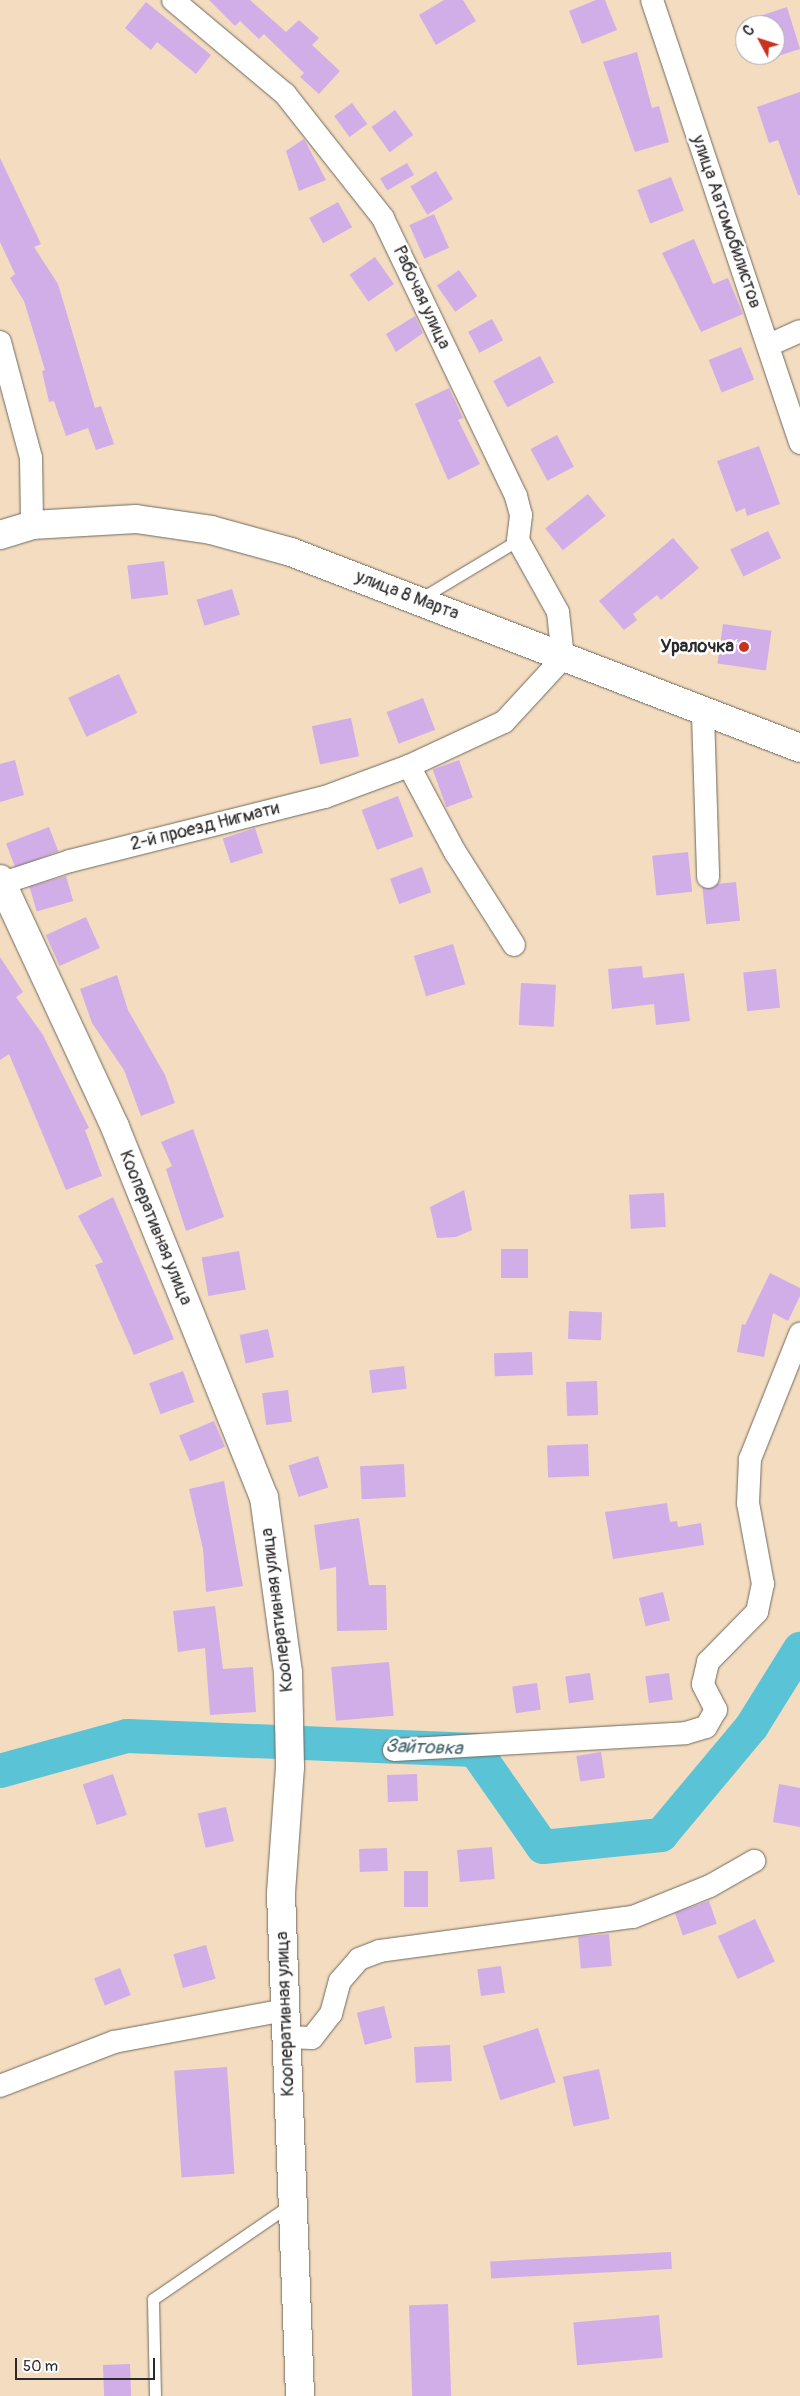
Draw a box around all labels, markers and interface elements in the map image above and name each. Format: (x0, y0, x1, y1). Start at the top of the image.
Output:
north arrow (735, 15, 785, 65)
text: С (740, 22, 758, 39)
street label: улица Автомобилистов (686, 133, 766, 311)
street label: Рабочая улица (388, 243, 454, 353)
street label: улица 8 Марта (352, 566, 462, 626)
place label: Уралочка (660, 636, 734, 658)
marker: Уралочка (738, 641, 750, 653)
street label: 2-й проезд Нигмати (128, 798, 282, 856)
street label: Кооперативная улица (114, 1147, 196, 1309)
street label: Кооперативная улица (257, 1527, 299, 1693)
water label: Зайтовка (385, 1735, 463, 1761)
street label: Кооперативная улица (272, 1931, 300, 2097)
scale bar (18, 2348, 158, 2380)
text: 50 m (23, 2357, 58, 2376)

